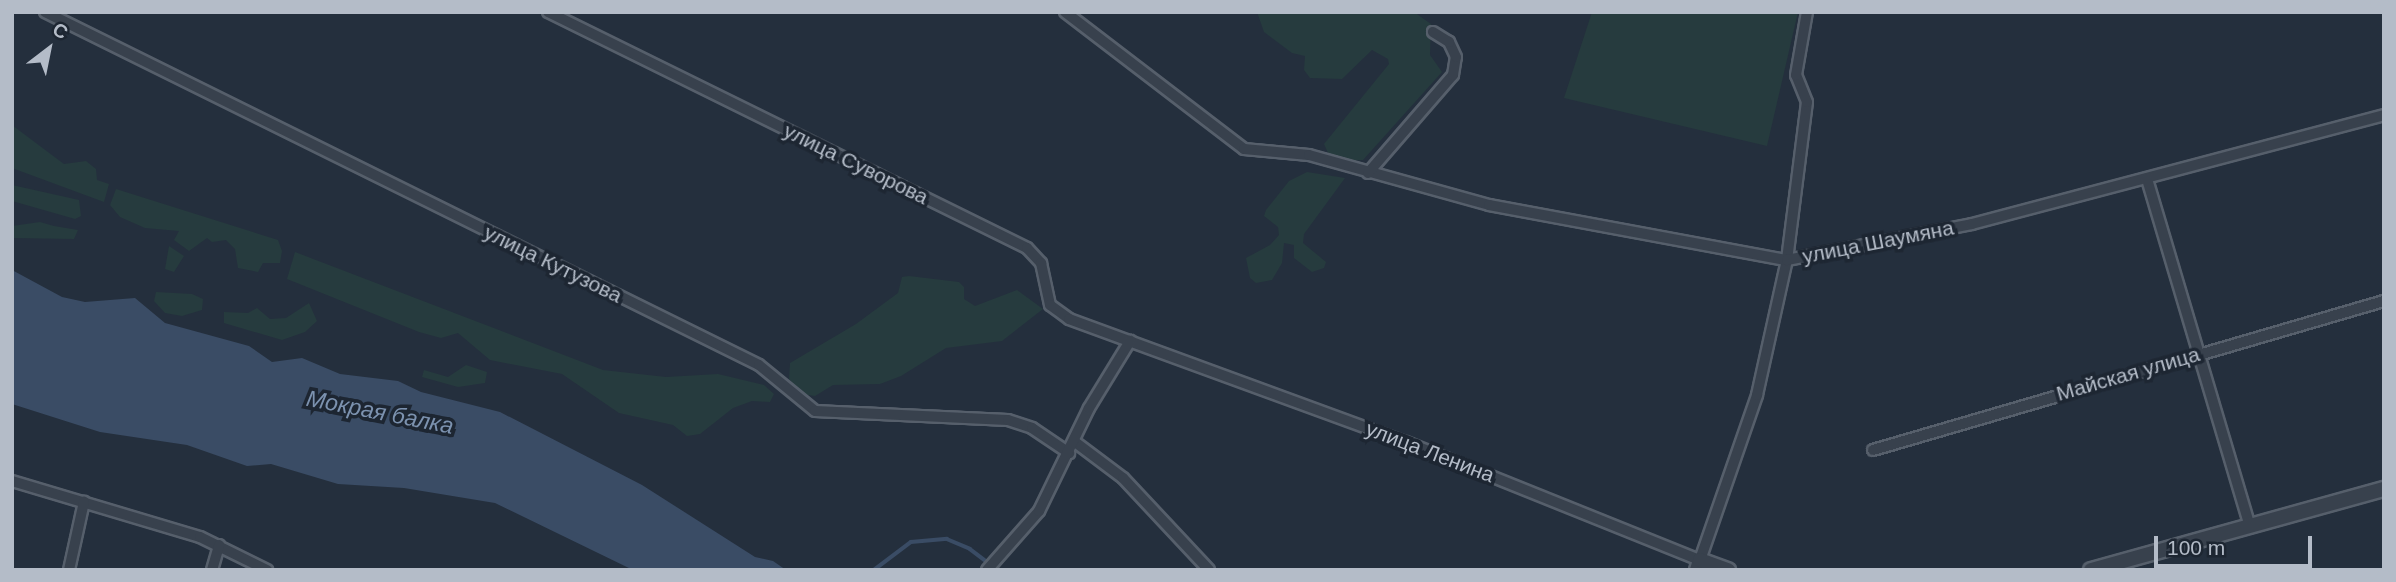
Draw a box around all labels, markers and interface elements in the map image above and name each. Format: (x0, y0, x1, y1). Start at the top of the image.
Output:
north arrow (14, 14, 84, 84)
text: С (49, 18, 72, 43)
street label: улица Суворова (780, 118, 932, 210)
street label: улица Шаумяна (1800, 215, 1956, 269)
street label: улица Кутузова (480, 220, 626, 308)
street label: Майская улица (2053, 342, 2203, 406)
water label: Мокрая балка (304, 384, 456, 440)
street label: улица Ленина (1362, 416, 1498, 488)
scale bar (2158, 522, 2316, 566)
text: 100 m (2167, 536, 2225, 559)

